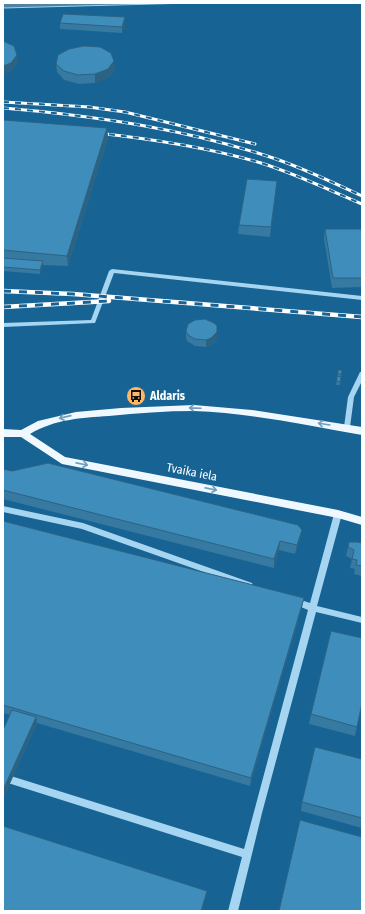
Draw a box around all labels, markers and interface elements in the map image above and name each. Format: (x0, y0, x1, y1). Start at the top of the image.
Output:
bus stop icon: Aldaris (125, 385, 147, 407)
place label: Aldaris (149, 389, 186, 403)
one-way arrow (189, 405, 202, 412)
one-way arrow (59, 414, 72, 422)
one-way arrow (318, 420, 331, 428)
one-way arrow (75, 460, 88, 468)
street label: Tvaika iela (166, 460, 219, 484)
one-way arrow (204, 486, 217, 494)

